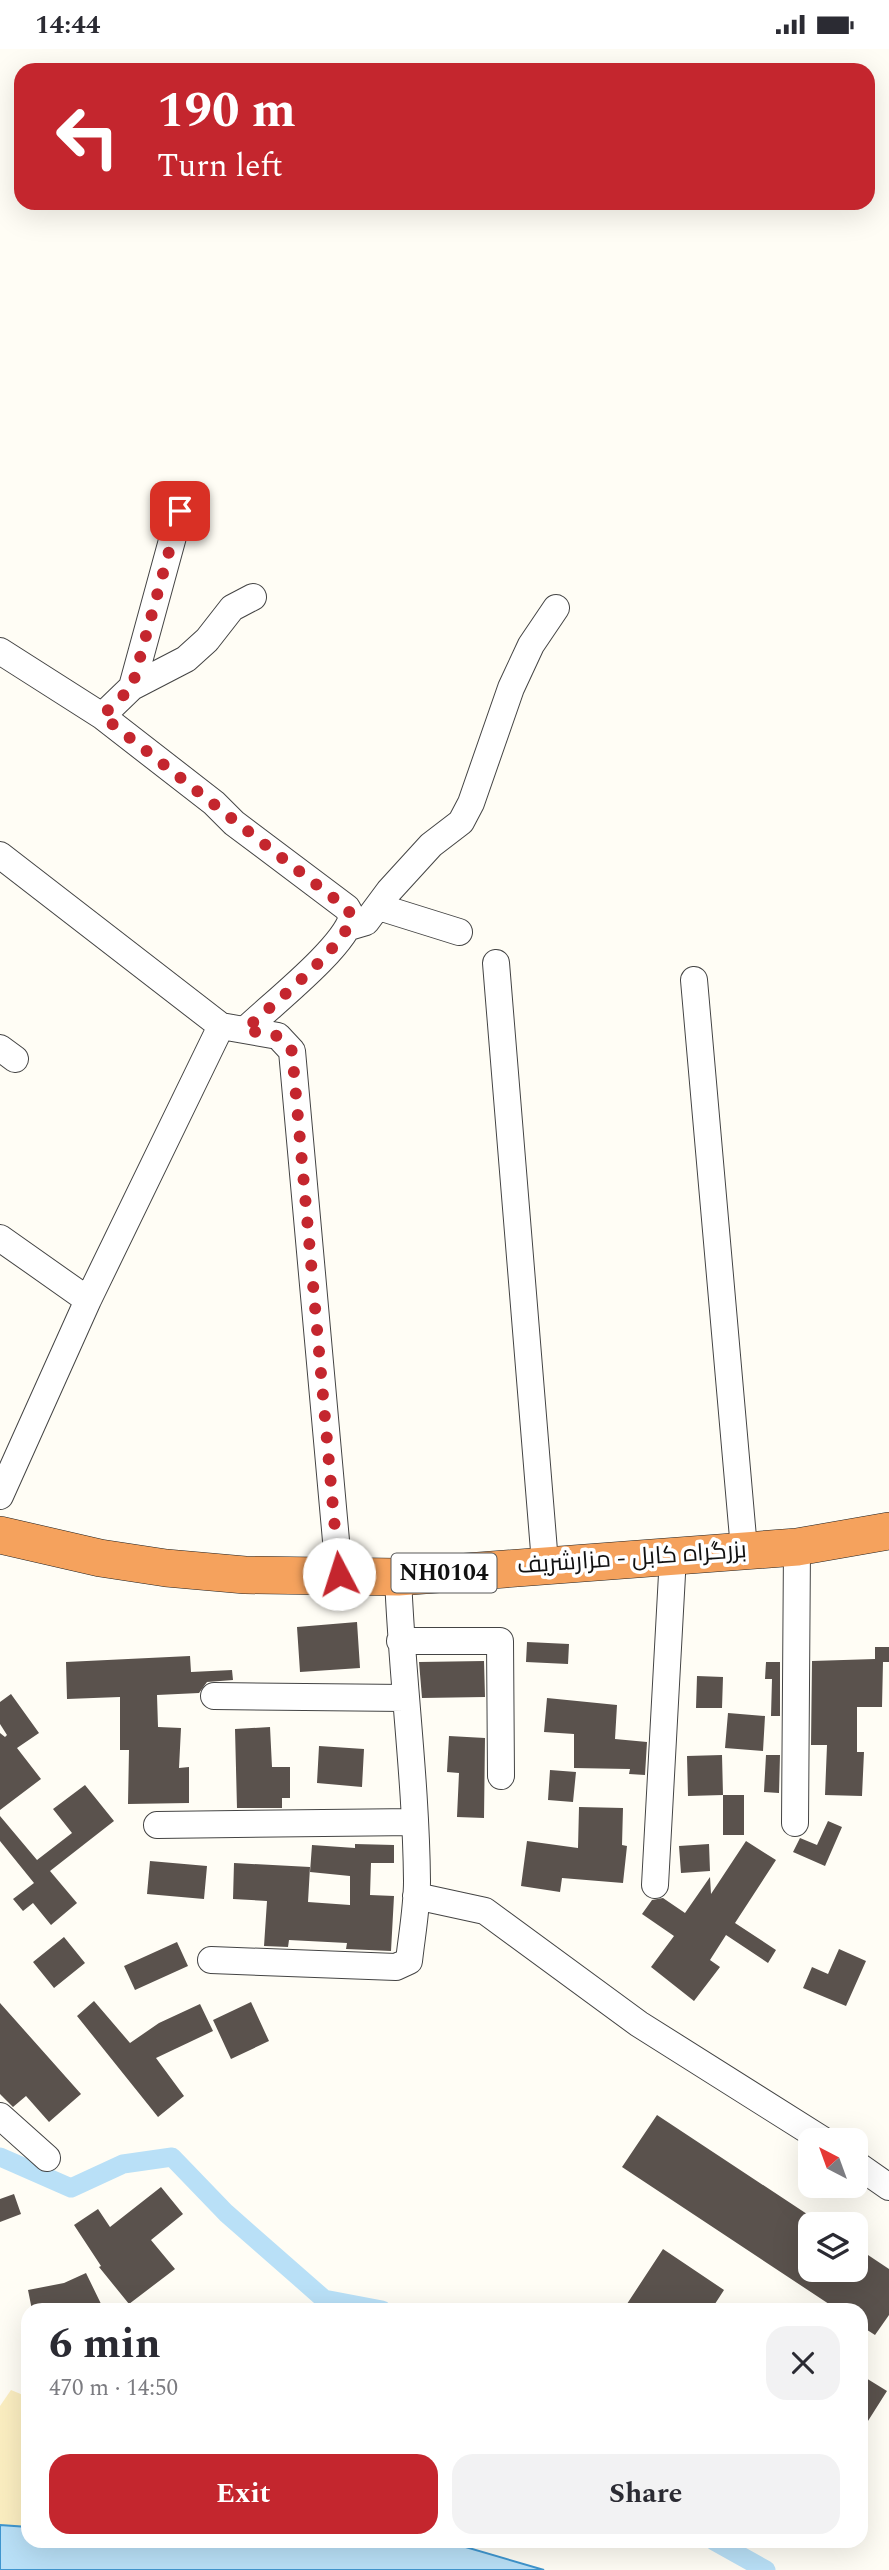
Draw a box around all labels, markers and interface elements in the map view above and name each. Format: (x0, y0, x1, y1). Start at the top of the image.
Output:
text: 14:44 (35, 5, 100, 45)
text: 190 m (157, 74, 296, 149)
icon: left (42, 91, 133, 182)
text: Turn left (157, 142, 283, 191)
pin (150, 481, 210, 541)
icon: arrive (161, 492, 199, 530)
street label: بزرگراه کابل - مزارشریف (516, 1532, 748, 1584)
position arrow (302, 1537, 376, 1611)
road number: NH0104 (392, 1553, 496, 1593)
north arrow (798, 2128, 868, 2198)
map controls (798, 2128, 868, 2282)
button: layers (798, 2212, 868, 2282)
text: 6 min (49, 2313, 161, 2376)
button: close (766, 2326, 840, 2400)
text: 470 m · 14:50 (49, 2371, 178, 2406)
button: Exit (49, 2454, 438, 2534)
button: Share (452, 2454, 840, 2534)

